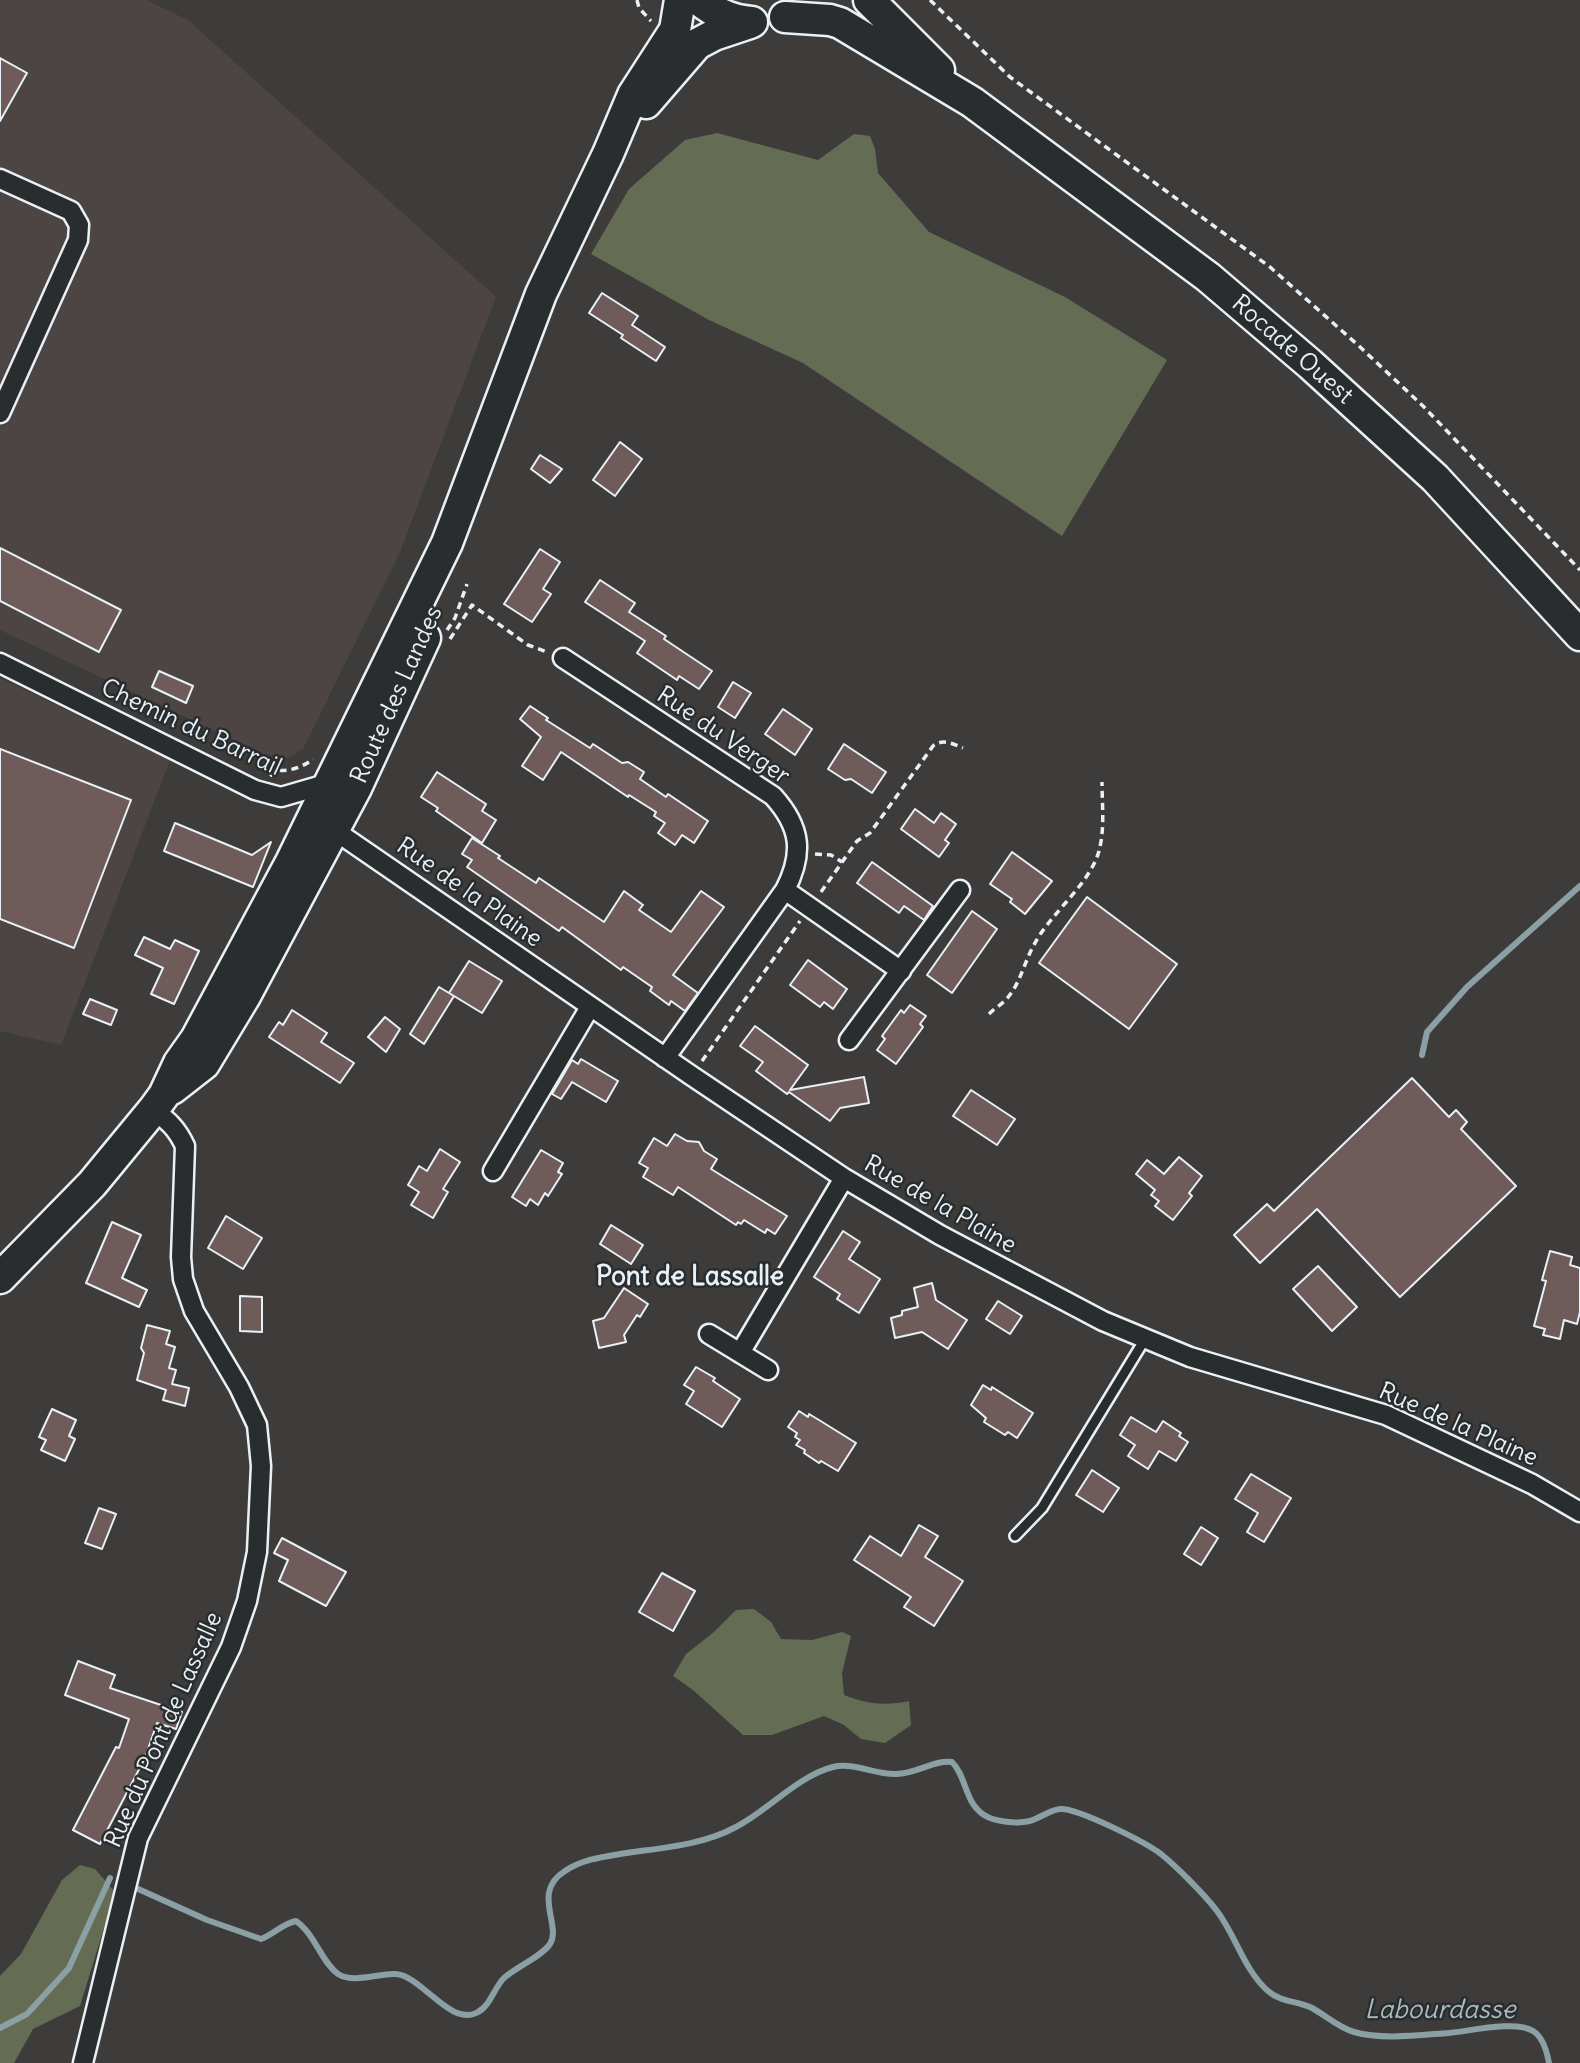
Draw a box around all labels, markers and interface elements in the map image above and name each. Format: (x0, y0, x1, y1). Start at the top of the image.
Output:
street label: Rocade Ouest (1225, 290, 1359, 410)
street label: Route des Landes (345, 602, 449, 788)
street label: Chemin du Barrail (96, 674, 286, 782)
street label: Rue du Verger (651, 681, 795, 791)
street label: Rue de la Plaine (391, 832, 547, 954)
street label: Rue de la Plaine (859, 1150, 1021, 1260)
district label: Pont de Lassalle (596, 1262, 784, 1294)
street label: Rue de la Plaine (1374, 1377, 1542, 1473)
street label: Rue du Pont de Lassalle (99, 1608, 229, 1852)
water label: Labourdasse (1364, 1995, 1516, 2027)

